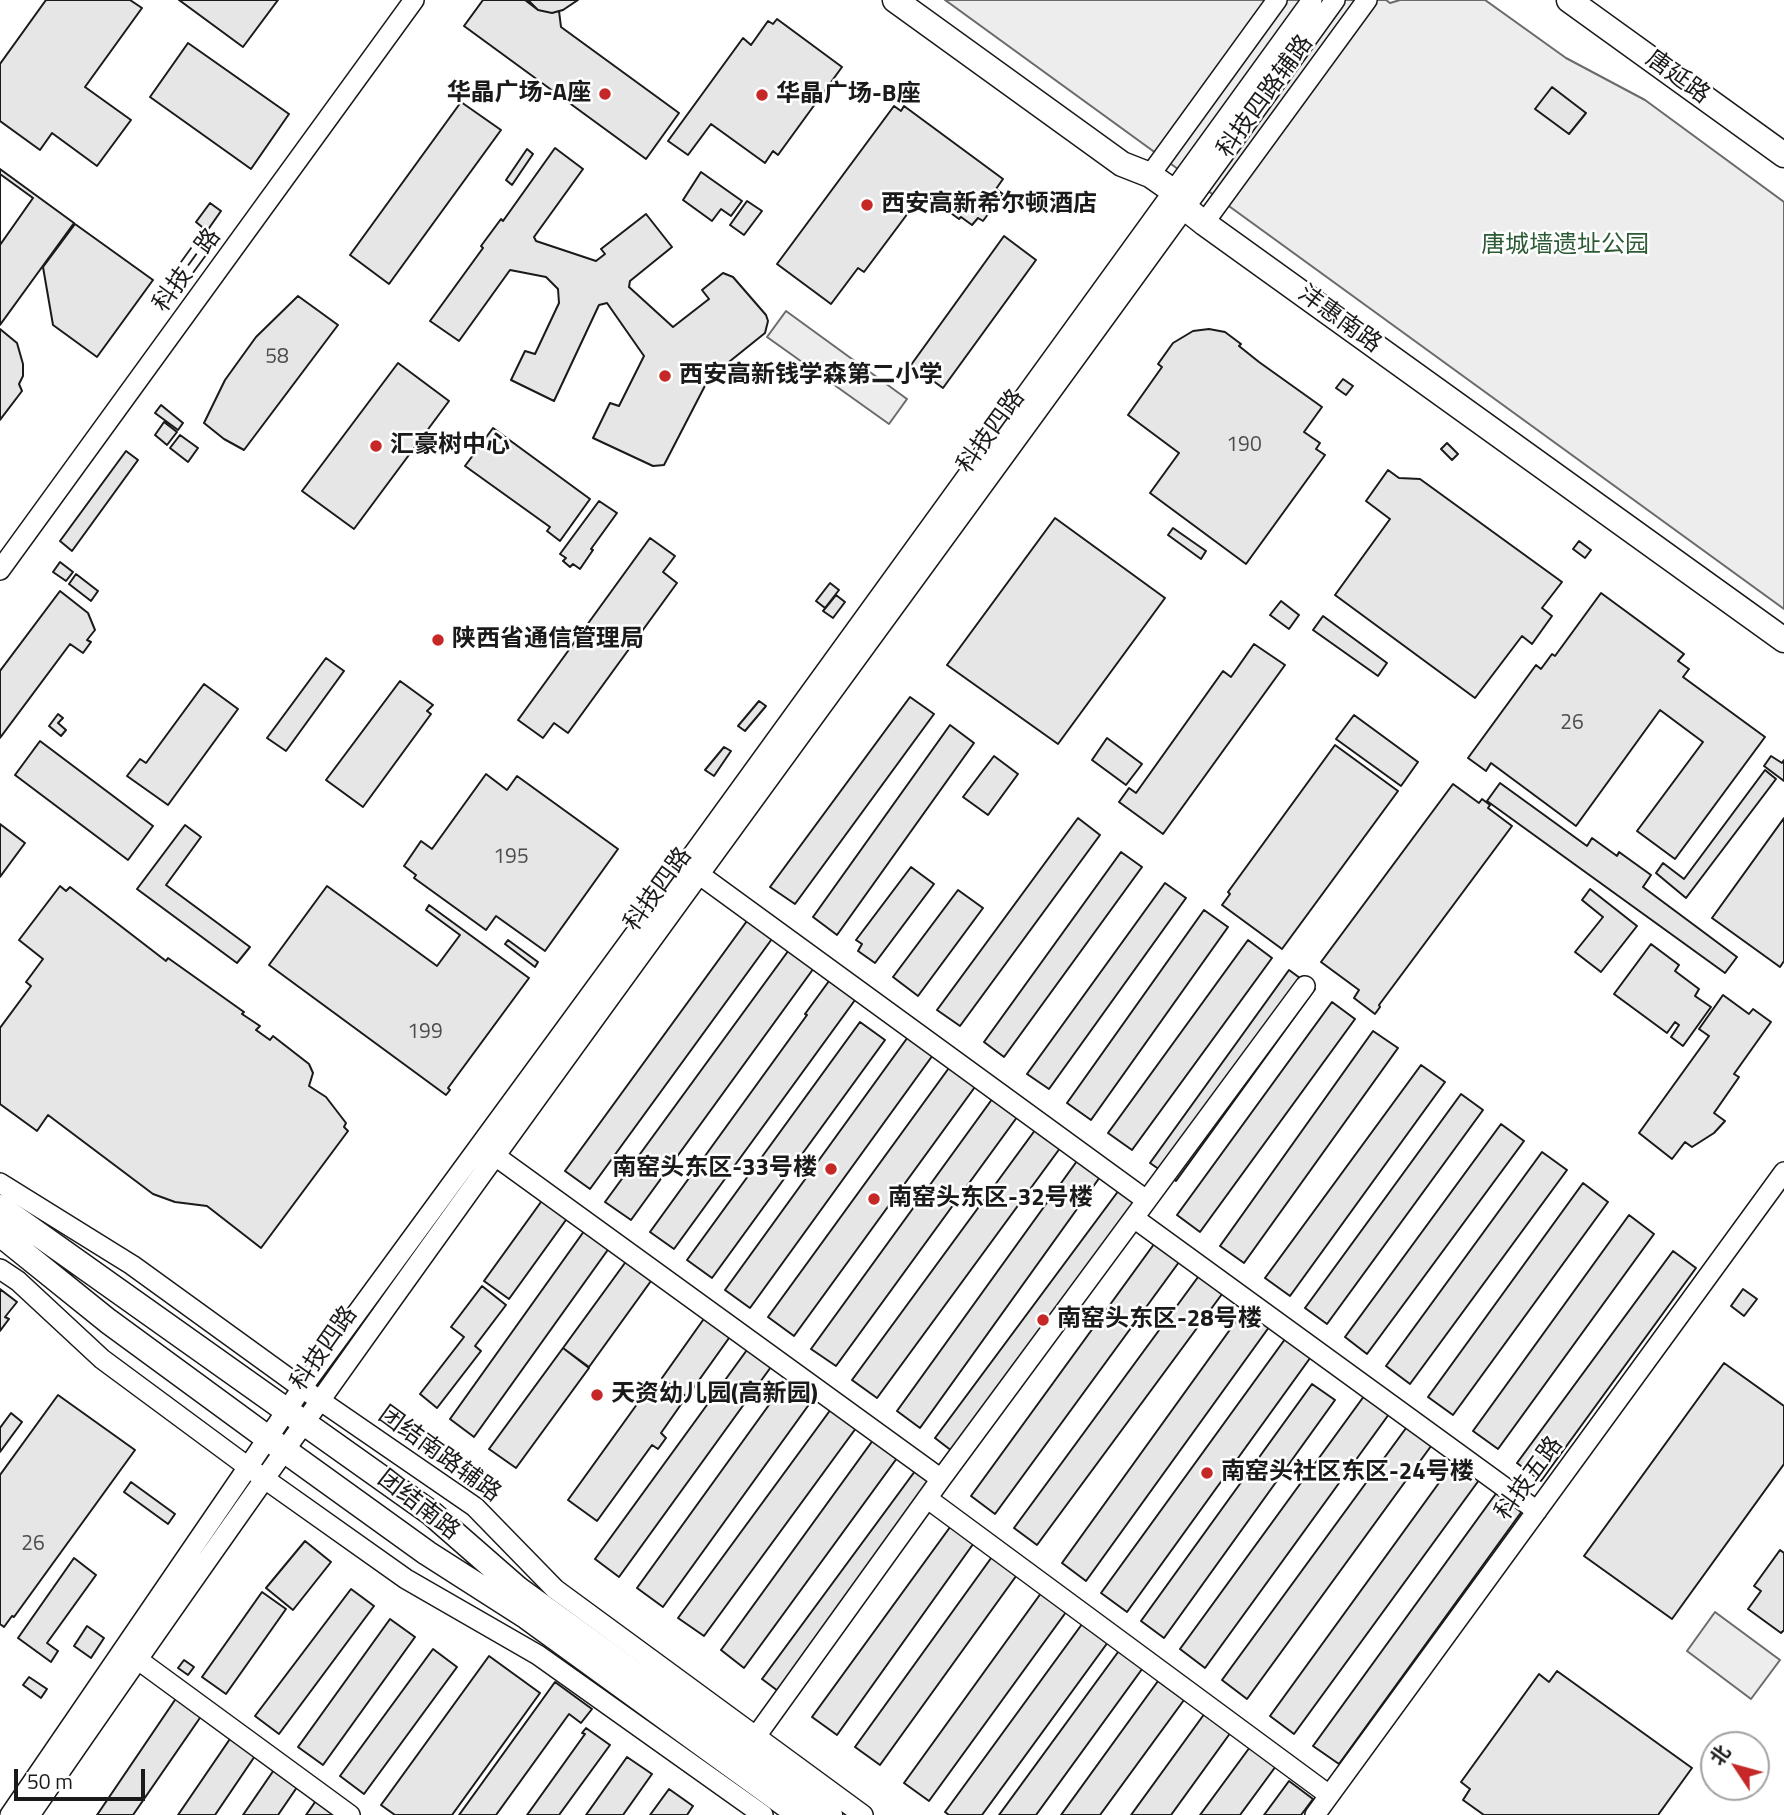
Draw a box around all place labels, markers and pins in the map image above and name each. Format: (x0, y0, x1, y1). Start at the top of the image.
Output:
place label: 华晶广场-A座 (447, 80, 591, 108)
place label: 华晶广场-B座 (776, 81, 920, 109)
marker: 华晶广场-A座 (597, 86, 613, 102)
marker: 华晶广场-B座 (754, 87, 770, 103)
place label: 西安高新希尔顿酒店 (881, 191, 1097, 219)
marker: 西安高新希尔顿酒店 (859, 197, 875, 213)
place label: 西安高新钱学森第二小学 (679, 362, 943, 390)
marker: 西安高新钱学森第二小学 (657, 368, 673, 384)
place label: 汇豪树中心 (390, 432, 510, 460)
marker: 汇豪树中心 (368, 438, 384, 454)
place label: 陕西省通信管理局 (452, 626, 644, 654)
marker: 陕西省通信管理局 (430, 632, 446, 648)
place label: 南窑头东区-33号楼 (612, 1155, 817, 1183)
marker: 南窑头东区-33号楼 (823, 1161, 839, 1177)
place label: 南窑头东区-32号楼 (888, 1185, 1093, 1213)
marker: 南窑头东区-32号楼 (866, 1191, 882, 1207)
place label: 南窑头东区-28号楼 (1057, 1306, 1262, 1334)
marker: 南窑头东区-28号楼 (1035, 1312, 1051, 1328)
place label: 天资幼儿园(高新园) (611, 1381, 818, 1409)
marker: 天资幼儿园(高新园) (589, 1387, 605, 1403)
place label: 南窑头社区东区-24号楼 (1221, 1459, 1474, 1487)
marker: 南窑头社区东区-24号楼 (1199, 1465, 1215, 1481)

